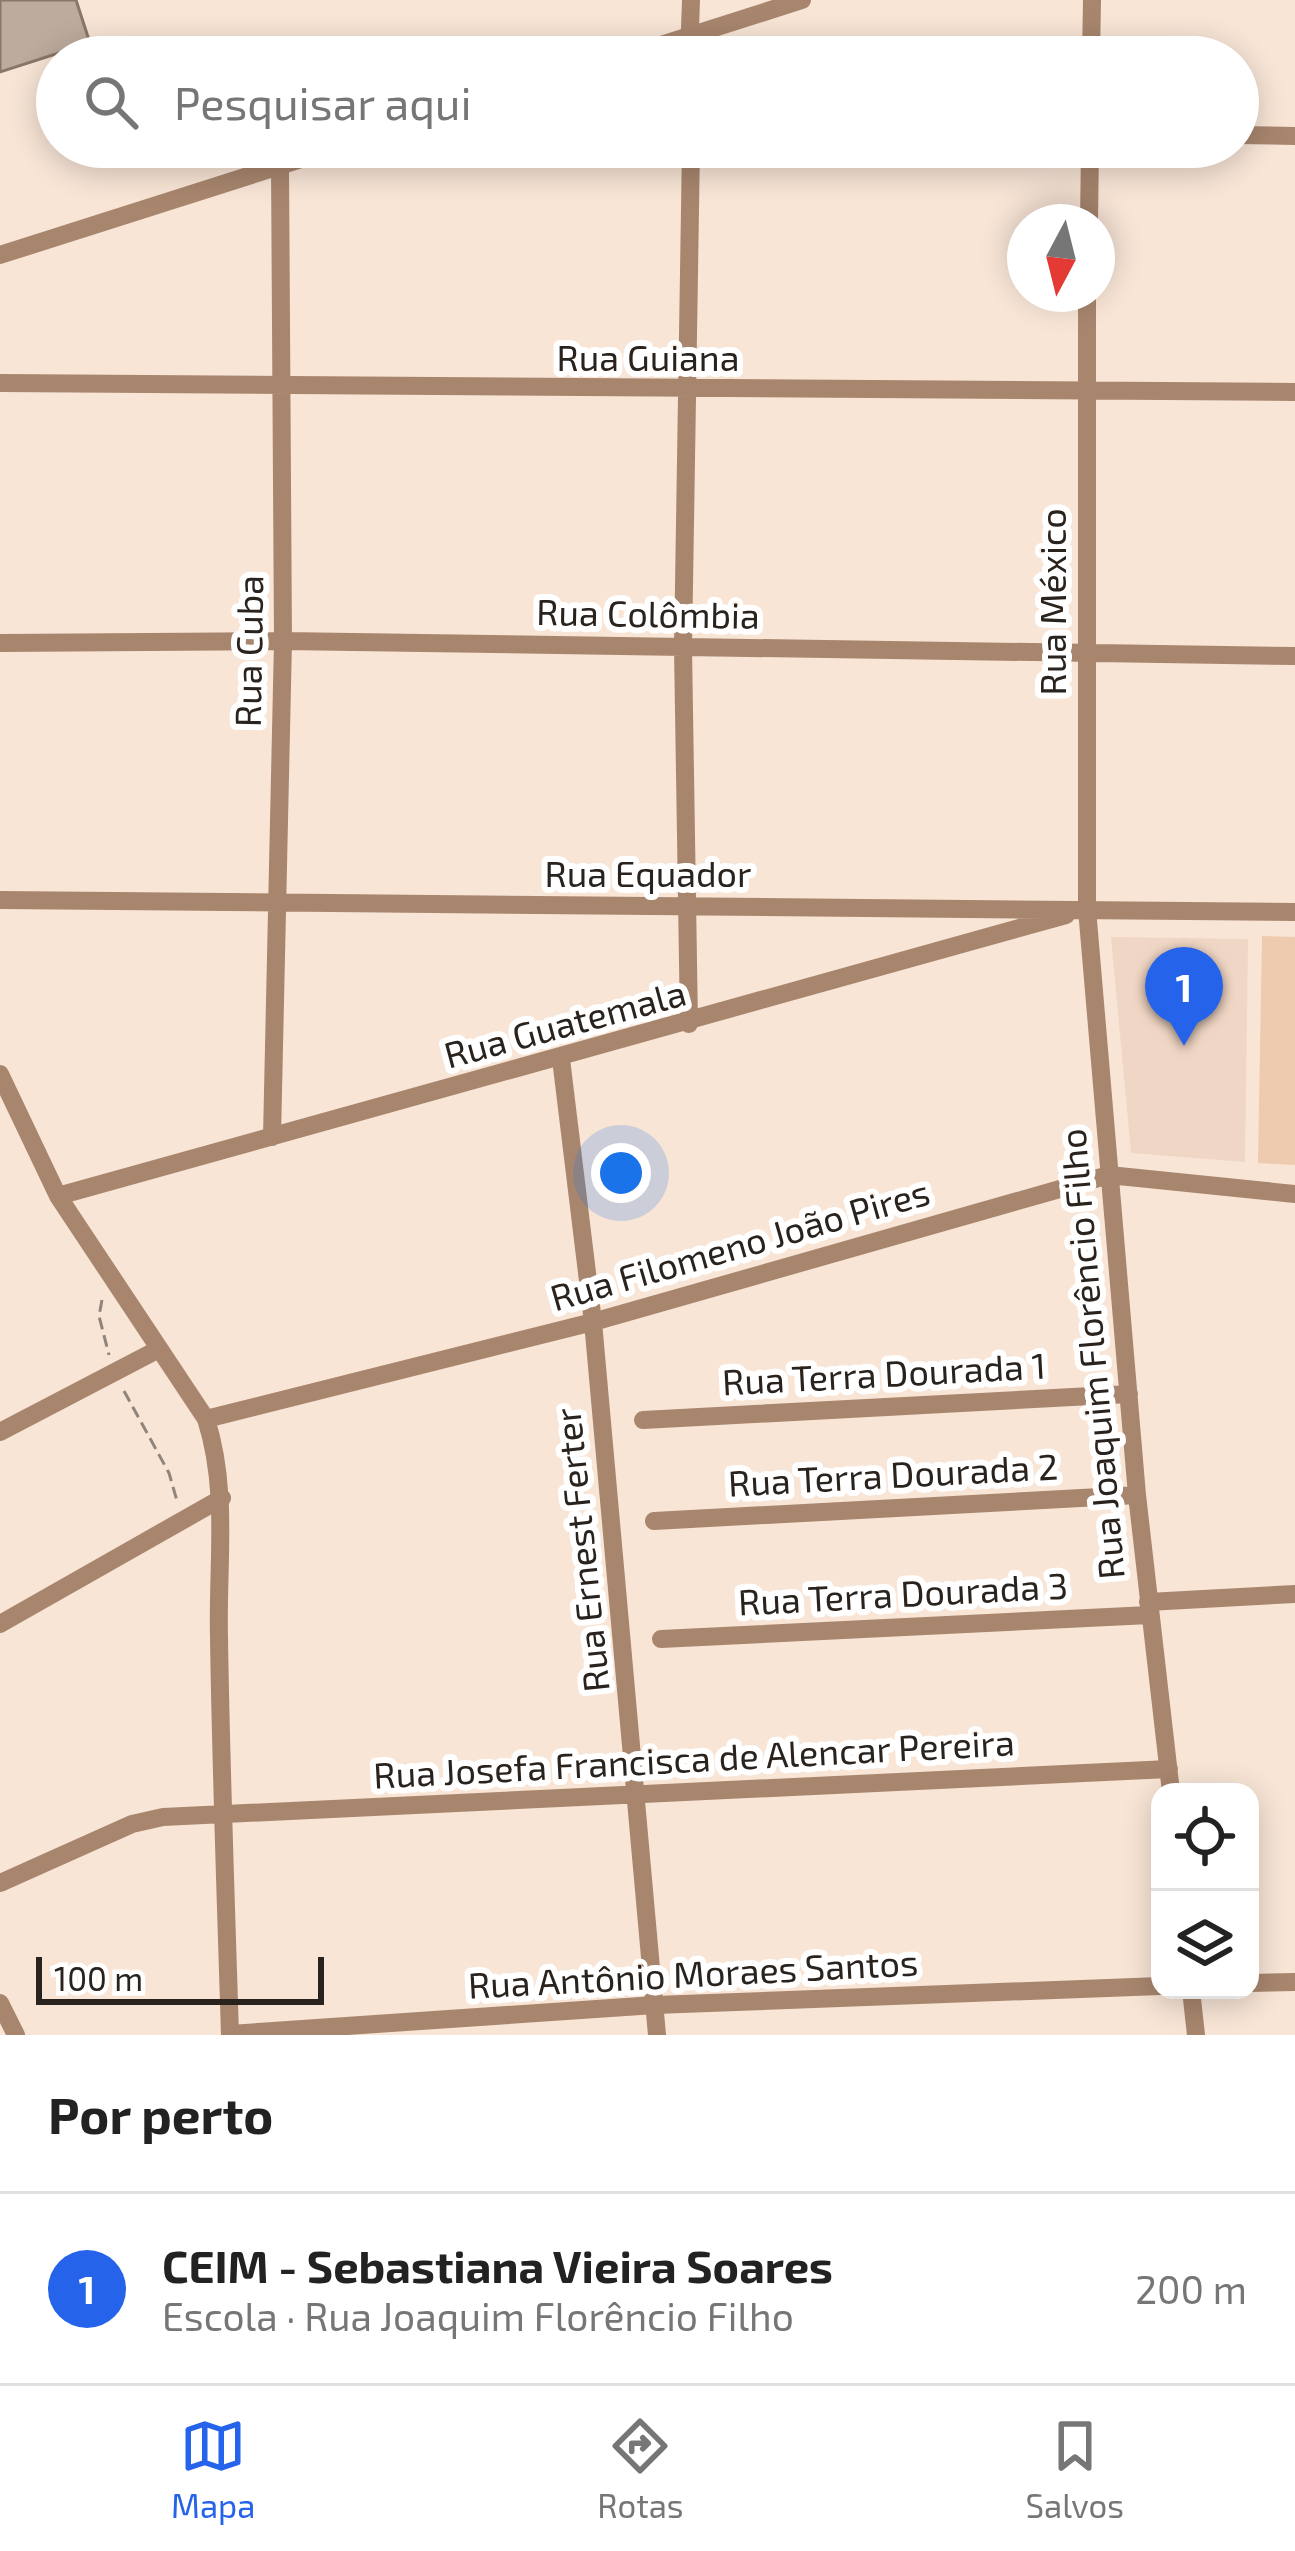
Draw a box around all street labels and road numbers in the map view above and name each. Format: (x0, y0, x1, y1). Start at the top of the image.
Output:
street label: Rua Guiana (556, 335, 740, 378)
street label: Rua México (1030, 508, 1073, 696)
street label: Rua Cuba (225, 575, 270, 727)
street label: Rua Colômbia (536, 589, 760, 636)
street label: Rua Equador (544, 851, 752, 894)
street label: Rua Guatemala (439, 970, 690, 1075)
street label: Rua Joaquim Florêncio Filho (1049, 1127, 1132, 1581)
street label: Rua Filomeno João Pires (545, 1169, 934, 1318)
street label: Rua Terra Dourada 1 (721, 1343, 1047, 1402)
street label: Rua Ernest Ferter (544, 1406, 617, 1694)
street label: Rua Terra Dourada 2 (727, 1443, 1059, 1504)
street label: Rua Terra Dourada 3 (737, 1562, 1069, 1623)
street label: Rua Josefa Francisca de Alencar Pereira (372, 1719, 1016, 1796)
street label: Rua Antônio Moraes Santos (467, 1939, 919, 2006)

